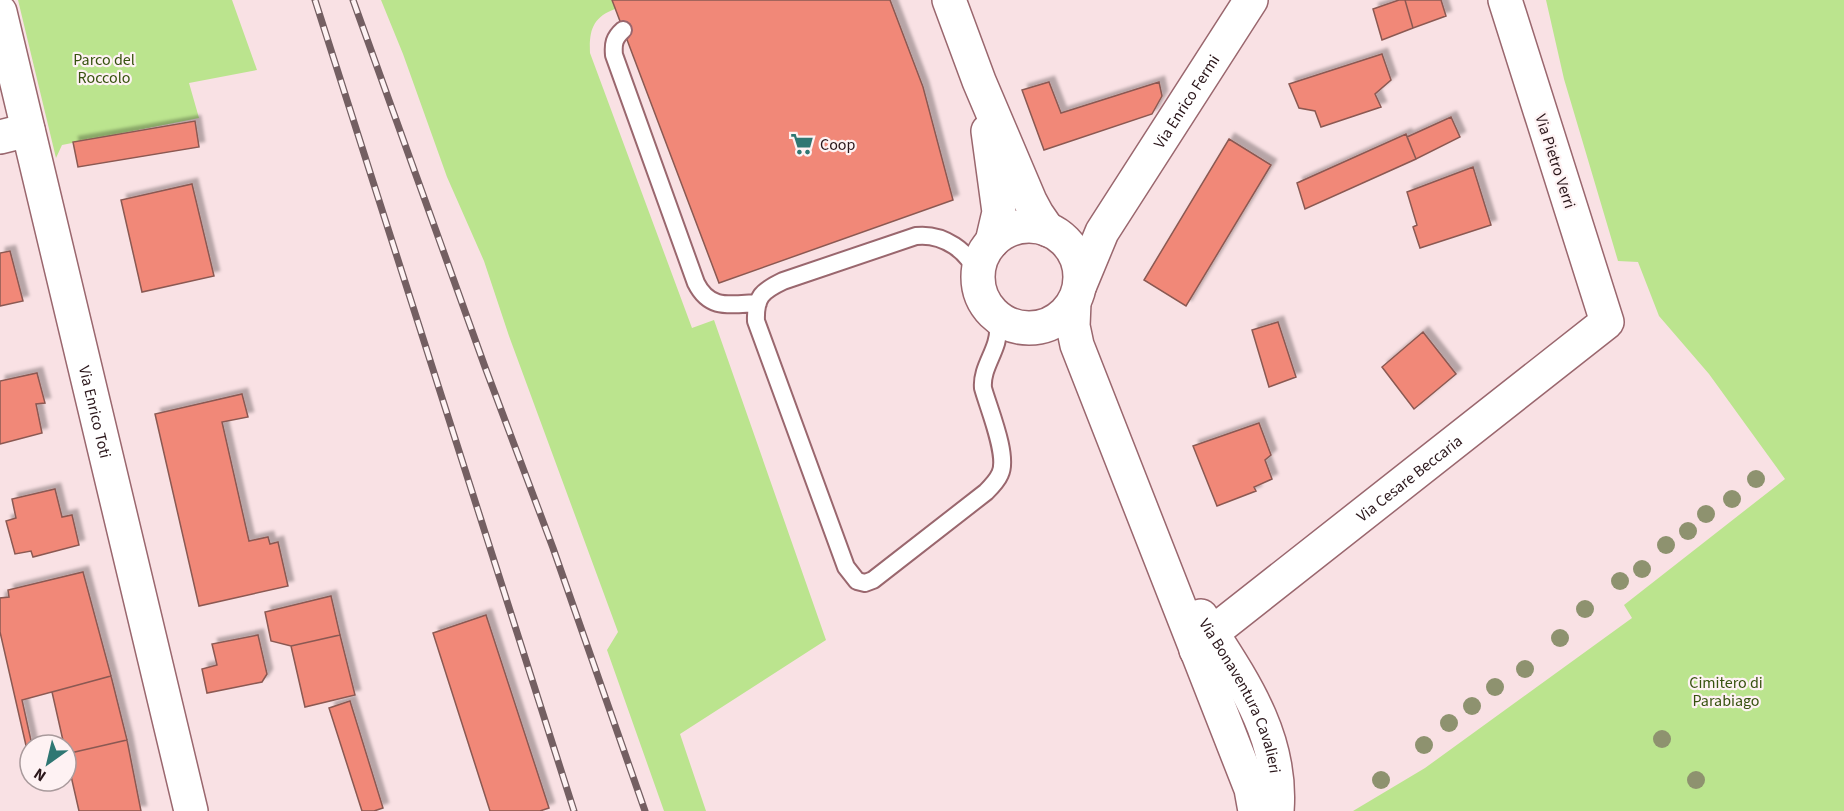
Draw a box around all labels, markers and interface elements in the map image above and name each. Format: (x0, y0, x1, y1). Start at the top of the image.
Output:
park label: Parco del Roccolo (73, 49, 135, 89)
street label: Via Enrico Fermi (1149, 50, 1225, 153)
street label: Via Pietro Verri (1529, 111, 1581, 211)
supermarket icon: Coop (789, 131, 815, 157)
place label: Coop (820, 134, 855, 156)
street label: Via Enrico Toti (73, 364, 116, 460)
street label: Via Cesare Beccaria (1352, 430, 1467, 527)
street label: Via Bonaventura Cavalieri (1193, 614, 1286, 775)
park label: Cimitero di Parabiago (1689, 672, 1763, 712)
north arrow (18, 733, 78, 793)
text: N (30, 763, 51, 787)

